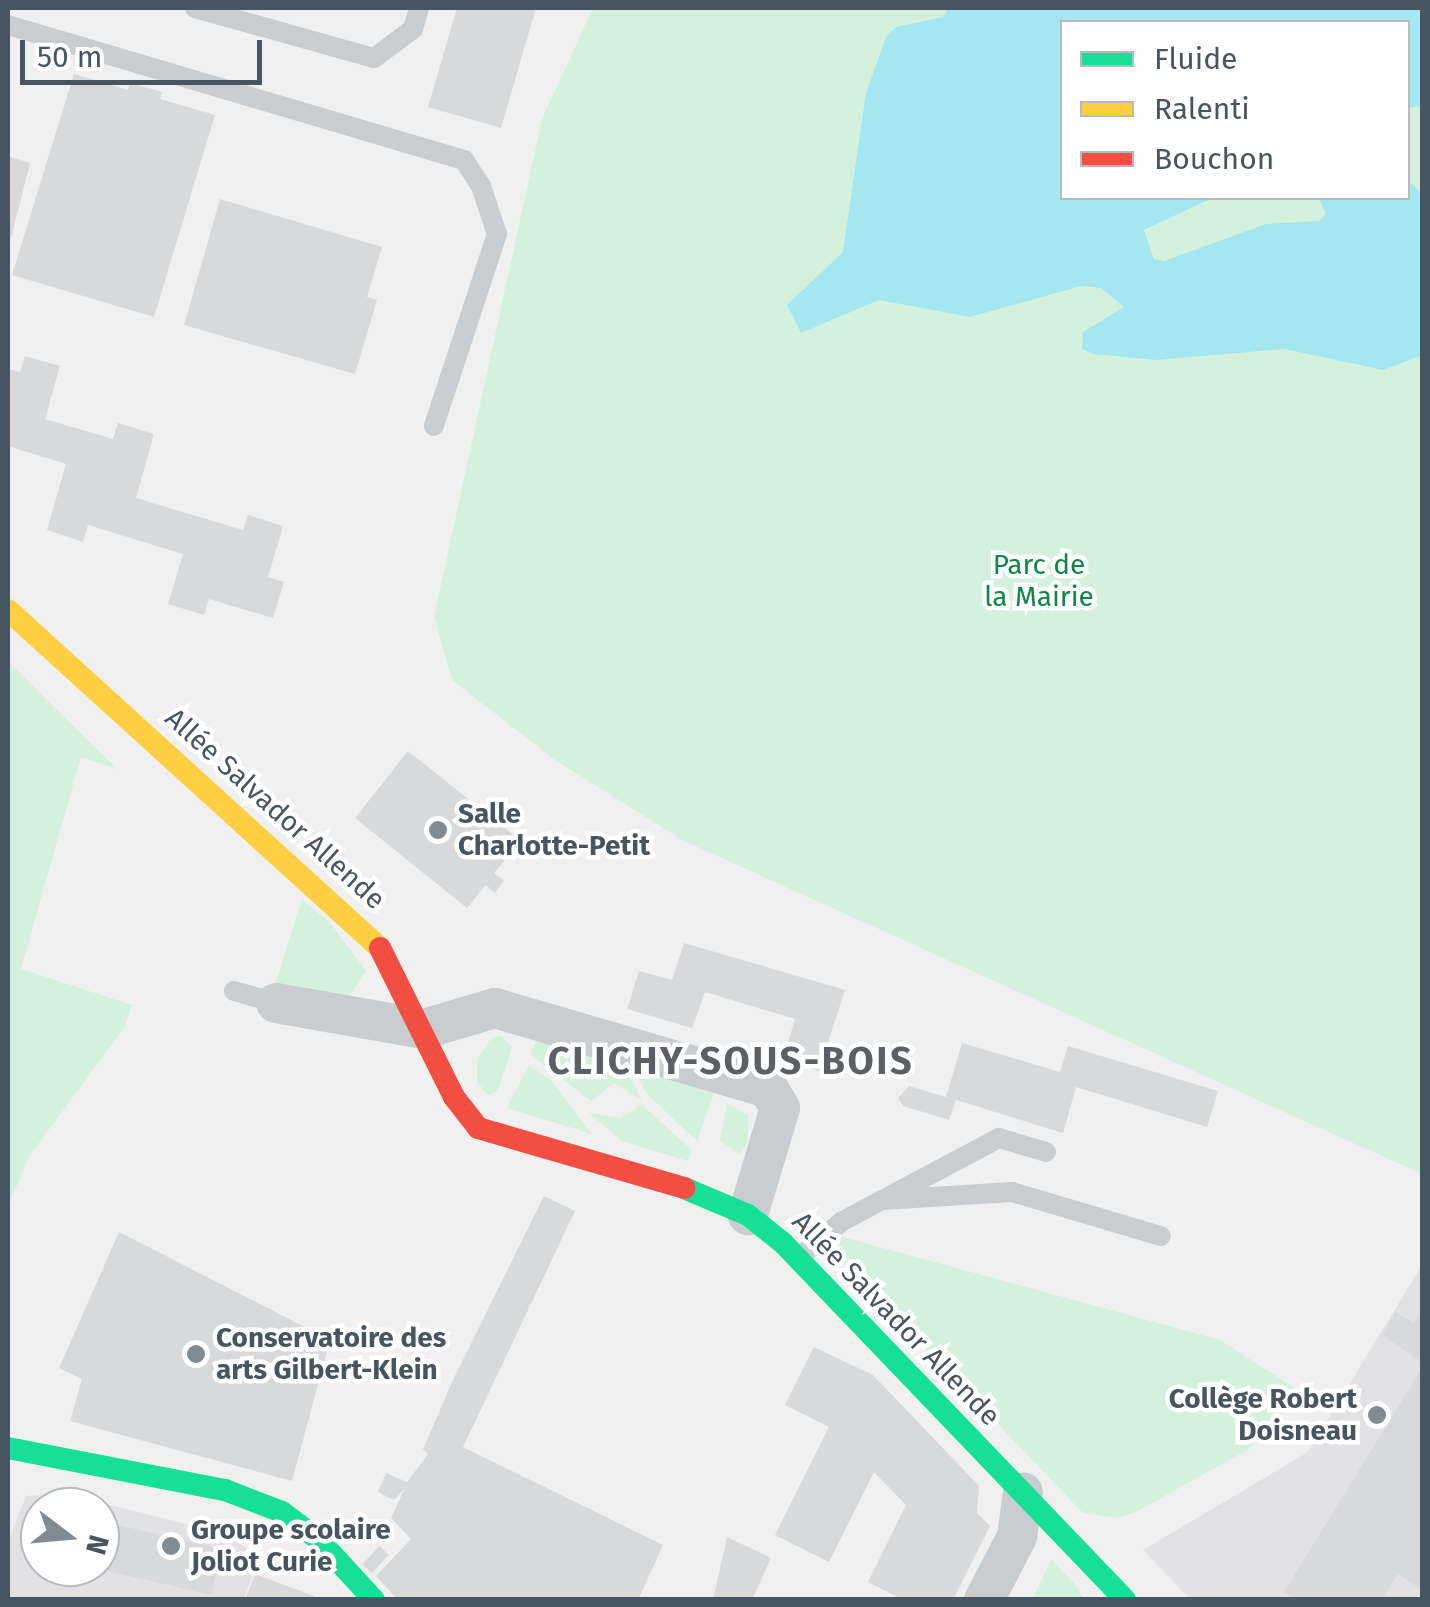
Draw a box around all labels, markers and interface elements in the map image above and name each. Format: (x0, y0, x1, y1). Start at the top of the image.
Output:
scale bar (25, 20, 268, 82)
legend (1060, 20, 1410, 200)
text: 50 m (37, 39, 102, 75)
text: Fluide (1154, 41, 1237, 77)
text: Ralenti (1154, 91, 1250, 127)
text: Bouchon (1154, 141, 1274, 177)
park label: Parc de la Mairie (984, 548, 1094, 614)
street label: Allée Salvador Allende (158, 701, 392, 917)
place label: Salle Charlotte-Petit (458, 797, 650, 863)
marker: Salle Charlotte-Petit (427, 819, 449, 841)
district label: CLICHY-SOUS-BOIS (548, 1039, 914, 1085)
street label: Allée Salvador Allende (785, 1205, 1007, 1433)
place label: Conservatoire des arts Gilbert-Klein (216, 1321, 446, 1387)
marker: Conservatoire des arts Gilbert-Klein (185, 1343, 207, 1365)
place label: Collège Robert Doisneau (1169, 1382, 1357, 1448)
marker: Collège Robert Doisneau (1366, 1404, 1388, 1426)
north arrow (20, 1487, 120, 1587)
place label: Groupe scolaire Joliot Curie (191, 1513, 391, 1579)
text: N (79, 1531, 116, 1558)
marker: Groupe scolaire Joliot Curie (160, 1535, 182, 1557)

